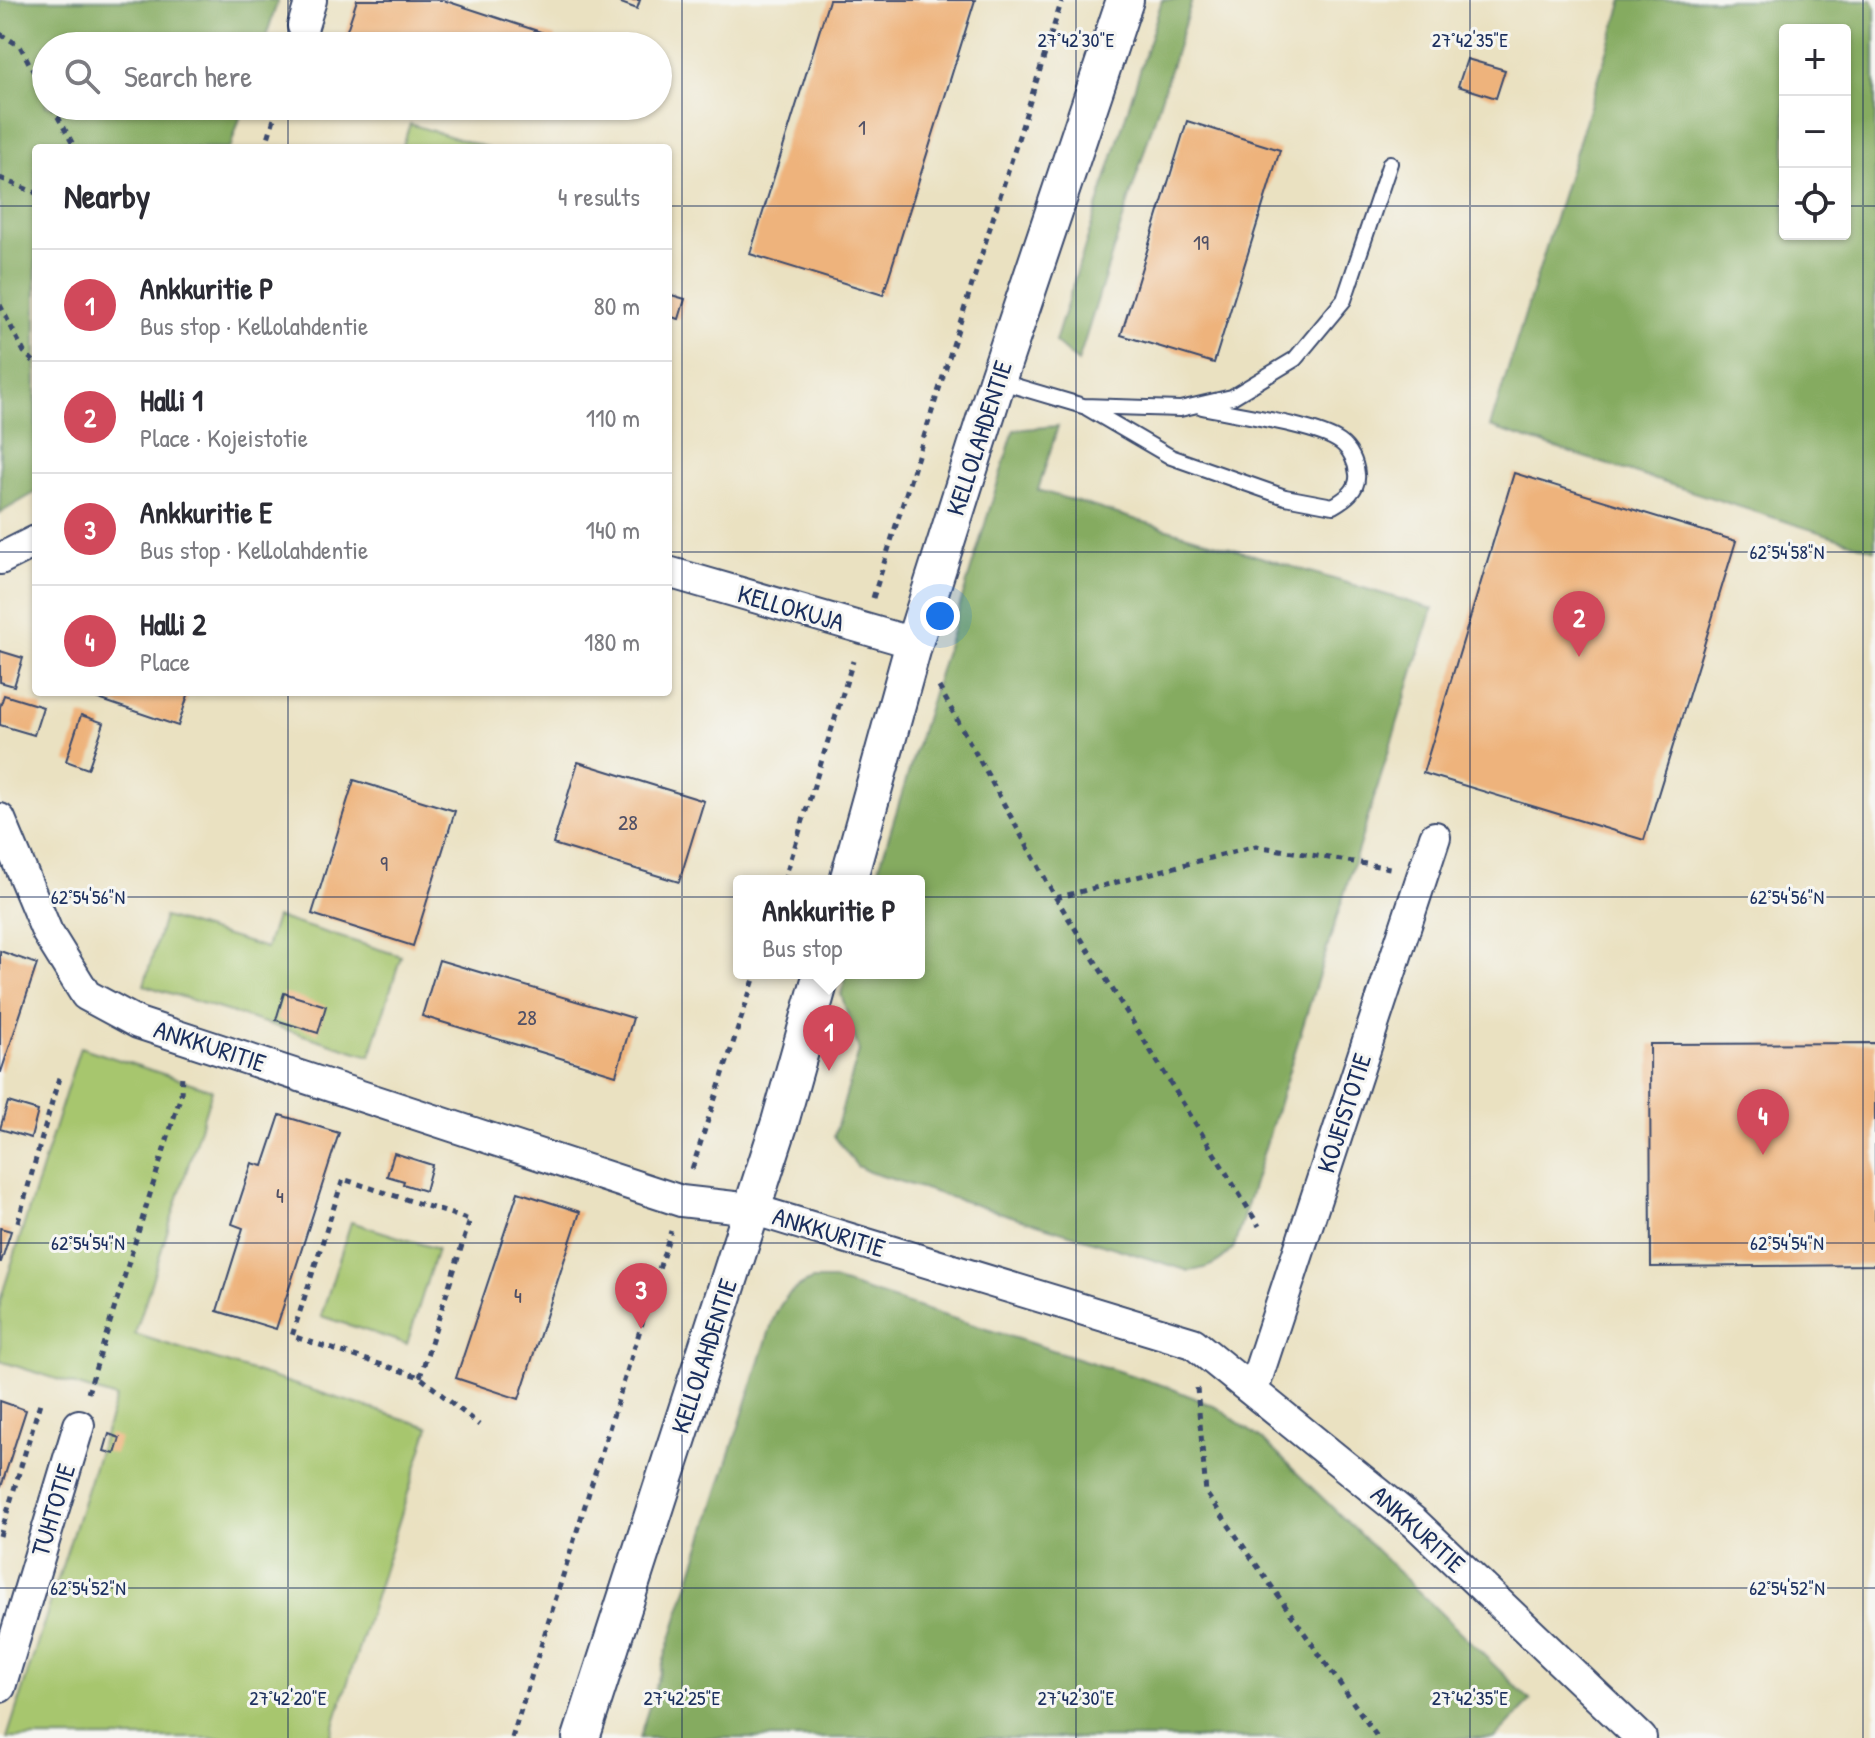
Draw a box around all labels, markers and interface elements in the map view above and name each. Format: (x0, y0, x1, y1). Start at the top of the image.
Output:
map controls (1779, 24, 1851, 240)
button: + (1779, 24, 1851, 96)
text: 27°42'30"E (1038, 26, 1115, 53)
text: 27°42'35"E (1432, 26, 1508, 53)
search box (32, 32, 672, 120)
icon: search (60, 54, 104, 98)
text: Search here (124, 56, 252, 96)
button: − (1779, 96, 1851, 168)
house number: 1 (858, 112, 866, 142)
button: locate (1779, 168, 1851, 240)
text: Nearby (64, 173, 150, 219)
text: 4 results (558, 179, 640, 214)
house number: 19 (1193, 227, 1209, 257)
text: Ankkuritie P (140, 268, 274, 308)
text: 1 (85, 288, 95, 323)
text: 80 m (593, 288, 640, 323)
text: Bus stop · Kellolahdentie (140, 308, 368, 343)
street label: KELLOLAHDENTIE (937, 355, 1020, 520)
text: Halli 1 (140, 380, 203, 420)
text: 2 (84, 400, 96, 435)
text: 110 m (586, 400, 640, 435)
text: Place · Kojeistotie (140, 420, 308, 455)
text: Ankkuritie E (140, 492, 273, 532)
text: 3 (84, 512, 96, 547)
text: 140 m (586, 512, 640, 547)
text: Bus stop · Kellolahdentie (140, 532, 368, 567)
text: 62°54'58"N (1749, 538, 1825, 565)
street label: KELLOKUJA (734, 576, 849, 639)
pin: 2 (1553, 591, 1605, 657)
your location (920, 596, 960, 636)
text: Halli 2 (140, 604, 206, 644)
text: 4 (85, 624, 95, 659)
text: 180 m (584, 624, 640, 659)
text: Place (140, 644, 190, 679)
house number: 28 (618, 807, 638, 837)
house number: 9 (380, 848, 388, 878)
popup (733, 875, 925, 979)
text: 62°54'56"N (51, 883, 125, 910)
text: 62°54'56"N (1750, 883, 1824, 910)
text: Ankkuritie P (762, 890, 896, 930)
text: Bus stop (762, 930, 842, 965)
house number: 28 (517, 1002, 537, 1032)
pin: 1 (803, 1005, 855, 1071)
street label: ANKKURITIE (150, 1011, 271, 1080)
street label: KOJEISTOTIE (1308, 1048, 1379, 1177)
pin: 4 (1737, 1089, 1789, 1155)
house number: 4 (276, 1180, 284, 1210)
street label: ANKKURITIE (769, 1198, 890, 1265)
text: 62°54'54"N (51, 1229, 125, 1256)
text: 62°54'54"N (1750, 1229, 1824, 1256)
pin: 3 (615, 1263, 667, 1329)
street label: KELLOLAHDENTIE (662, 1273, 745, 1438)
house number: 4 (514, 1280, 522, 1310)
street label: TUHTOTIE (22, 1459, 83, 1560)
street label: ANKKURITIE (1364, 1477, 1473, 1581)
text: 62°54'52"N (50, 1574, 126, 1601)
text: 62°54'52"N (1749, 1574, 1825, 1601)
text: 27°42'20"E (249, 1684, 327, 1711)
text: 27°42'25"E (644, 1684, 721, 1711)
text: 27°42'30"E (1038, 1684, 1115, 1711)
text: 27°42'35"E (1432, 1684, 1508, 1711)

